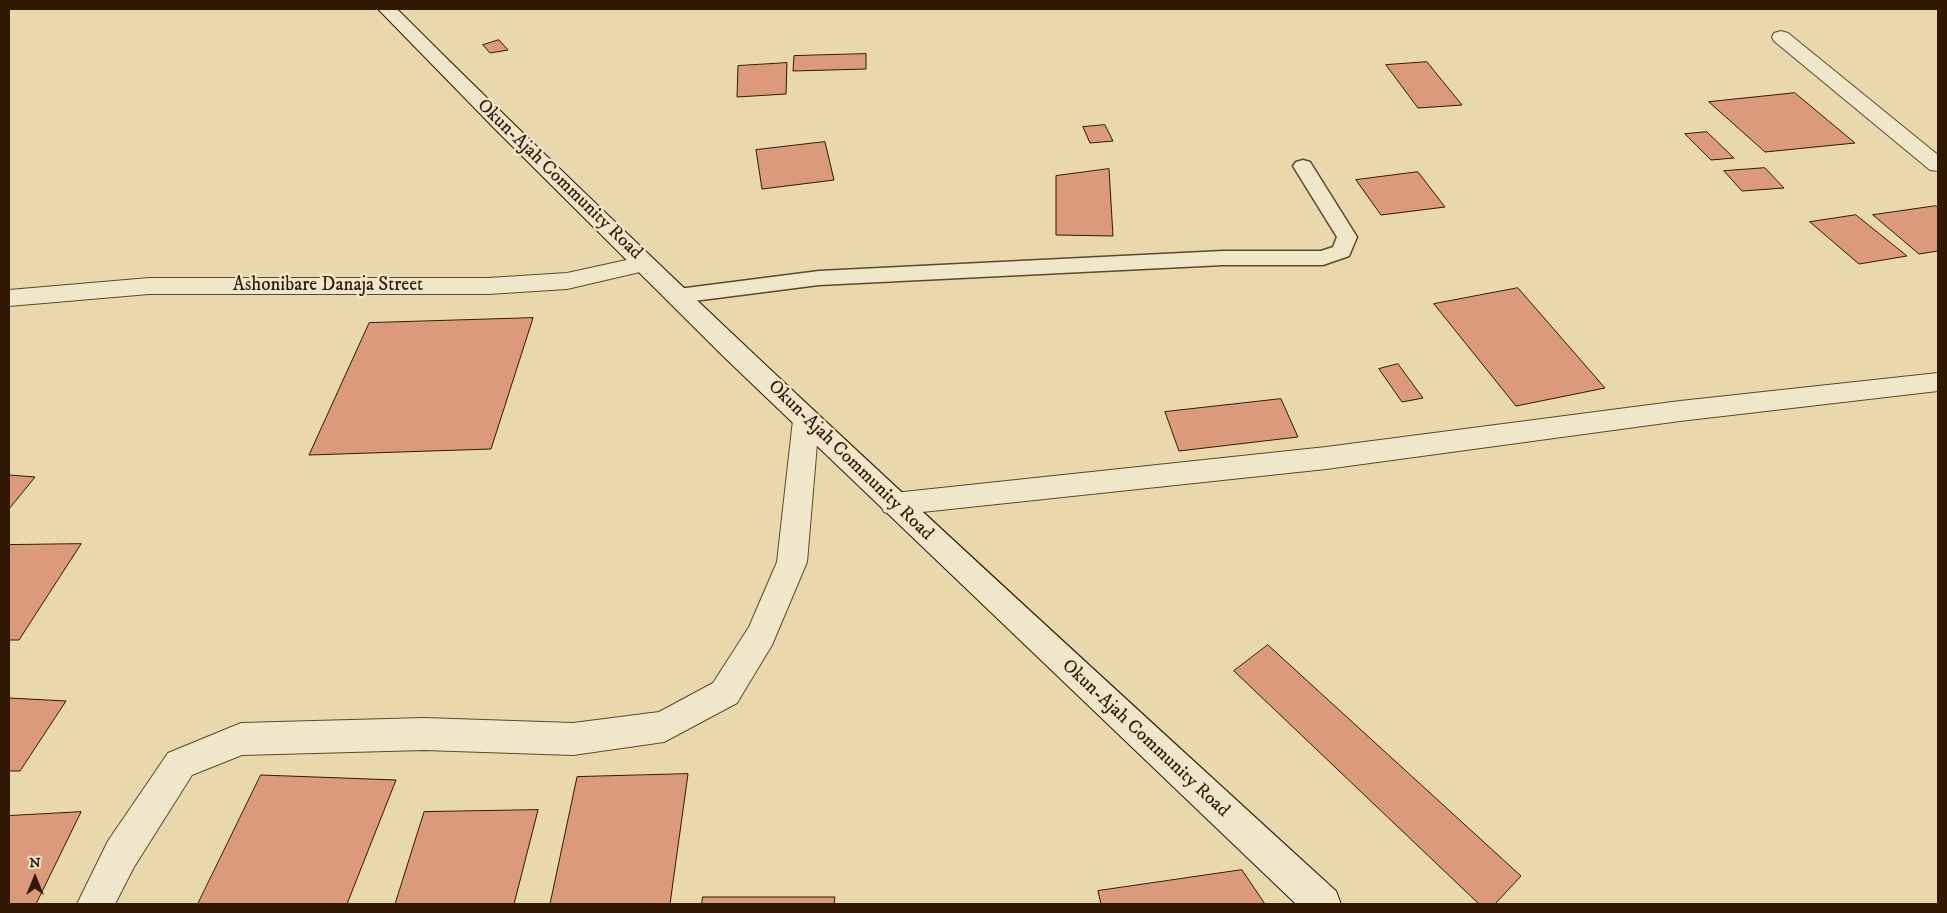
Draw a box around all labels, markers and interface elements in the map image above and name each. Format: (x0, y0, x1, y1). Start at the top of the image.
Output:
street label: Okun-Ajah Community Road (472, 95, 646, 265)
street label: Ashonibare Danaja Street (233, 275, 423, 297)
street label: Okun-Ajah Community Road (763, 376, 937, 546)
street label: Okun-Ajah Community Road (1056, 655, 1234, 823)
north arrow (10, 853, 60, 903)
text: N (29, 854, 41, 872)

